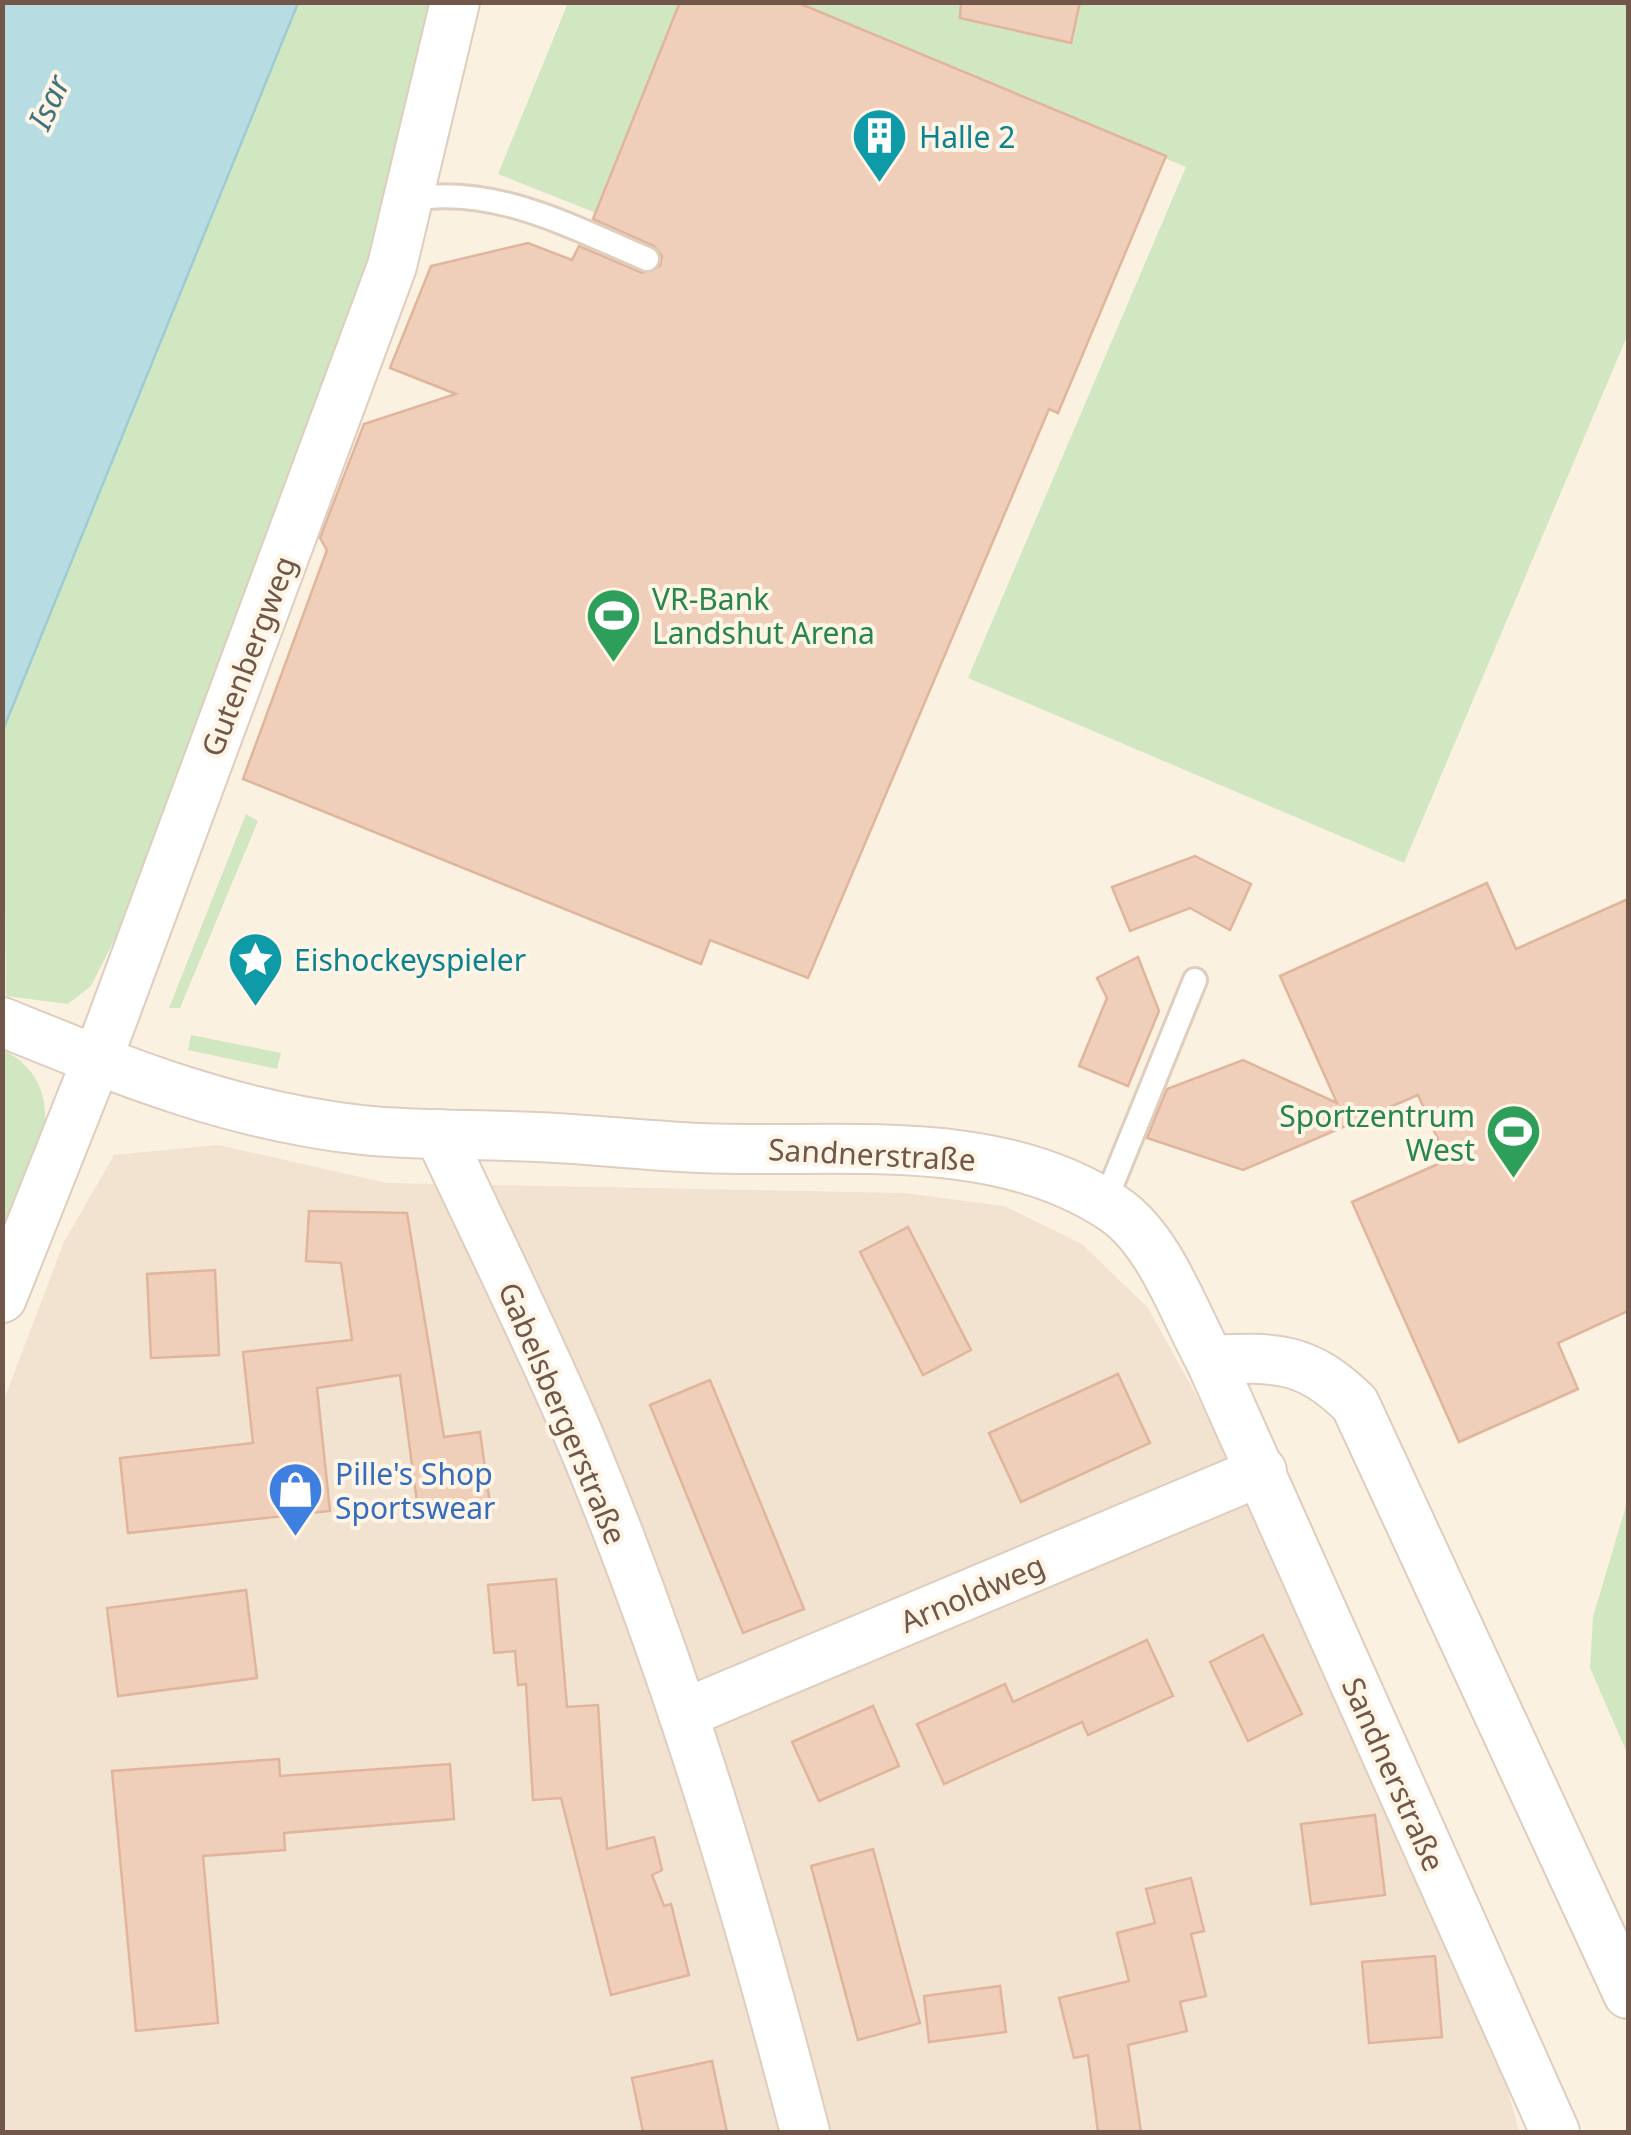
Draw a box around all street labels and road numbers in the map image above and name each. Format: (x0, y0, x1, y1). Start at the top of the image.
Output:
street label: Gutenbergweg (191, 550, 305, 762)
street label: Sandnerstraße (767, 1128, 977, 1180)
street label: Gabelsbergerstraße (489, 1276, 637, 1550)
street label: Arnoldweg (893, 1544, 1051, 1642)
street label: Sandnerstraße (1333, 1671, 1455, 1877)

